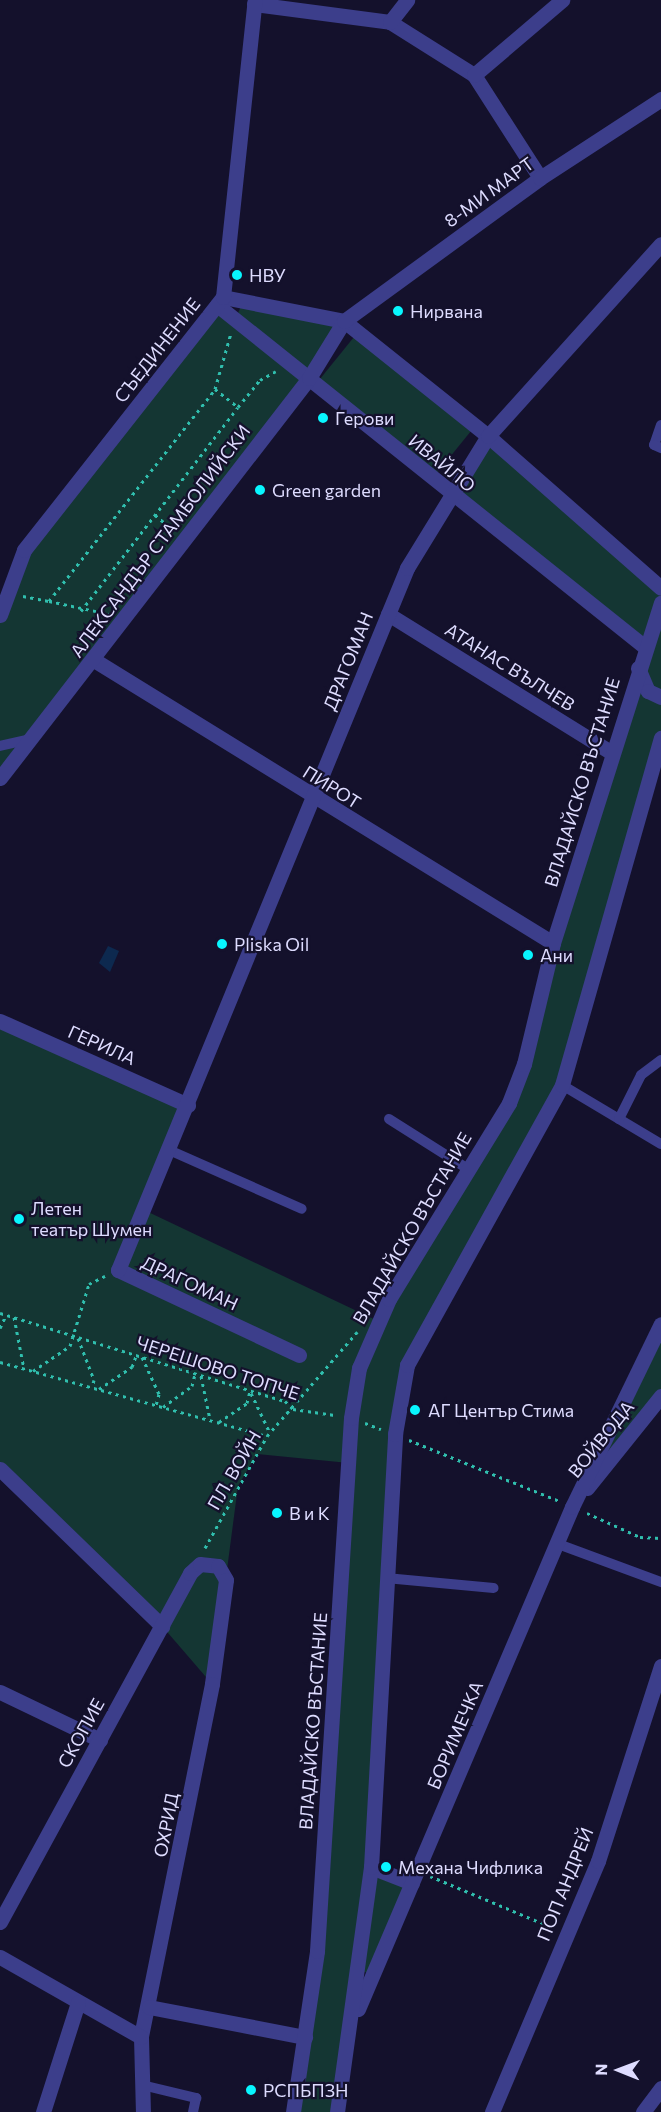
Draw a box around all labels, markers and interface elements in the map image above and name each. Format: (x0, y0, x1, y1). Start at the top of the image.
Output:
street label: 8-МИ МАРТ (440, 152, 538, 232)
place label: НВУ (249, 264, 286, 286)
marker: НВУ (230, 268, 244, 282)
street label: СЪЕДИНЕНИЕ (109, 293, 205, 407)
place label: Нирвана (410, 300, 483, 322)
marker: Нирвана (391, 304, 405, 318)
place label: Герови (335, 407, 394, 429)
marker: Герови (316, 411, 330, 425)
street label: АЛЕКСАНДЪР СТАМБОЛИЙСКИ (65, 421, 255, 661)
street label: ИВАЙЛО (404, 430, 480, 496)
place label: Green garden (272, 479, 381, 501)
marker: Green garden (253, 483, 267, 497)
street label: ДРАГОМАН (319, 609, 377, 713)
street label: АТАНАС ВЪЛЧЕВ (441, 619, 579, 715)
street label: ВЛАДАЙСКО ВЪСТАНИЕ (540, 675, 624, 889)
street label: ПИРОТ (299, 761, 365, 813)
place label: Pliska Oil (234, 933, 309, 955)
marker: Pliska Oil (215, 937, 229, 951)
place label: Ани (540, 944, 573, 966)
marker: Ани (521, 948, 535, 962)
street label: ГЕРИЛА (65, 1021, 139, 1069)
street label: ВЛАДАЙСКО ВЪСТАНИЕ (348, 1128, 476, 1328)
place label: Летен театър Шумен (31, 1198, 152, 1240)
marker: Летен театър Шумен (12, 1212, 26, 1226)
street label: ДРАГОМАН (138, 1251, 242, 1315)
street label: ЧЕРЕШОВО ТОПЧЕ (134, 1331, 302, 1405)
street label: ВОЙВОДА (564, 1396, 638, 1482)
place label: АГ Център Стима (428, 1399, 574, 1421)
marker: АГ Център Стима (406, 1401, 424, 1419)
street label: ПЛ. ВОЙН (203, 1426, 265, 1514)
place label: В и К (289, 1502, 330, 1524)
marker: В и К (270, 1506, 284, 1520)
street label: ВЛАДАЙСКО ВЪСТАНИЕ (295, 1612, 331, 1830)
street label: БОРИМЕЧКА (423, 1678, 487, 1792)
street label: СКОПИЕ (53, 1694, 109, 1772)
street label: ОХРИД (149, 1791, 183, 1859)
street label: ПОП АНДРЕЙ (532, 1824, 598, 1944)
place label: Механа Чифлика (398, 1856, 543, 1878)
marker: Механа Чифлика (379, 1860, 393, 1874)
north arrow (589, 2040, 649, 2100)
text: N (591, 2064, 610, 2076)
place label: РСПБПЗН (263, 2079, 349, 2101)
marker: РСПБПЗН (244, 2083, 258, 2097)

